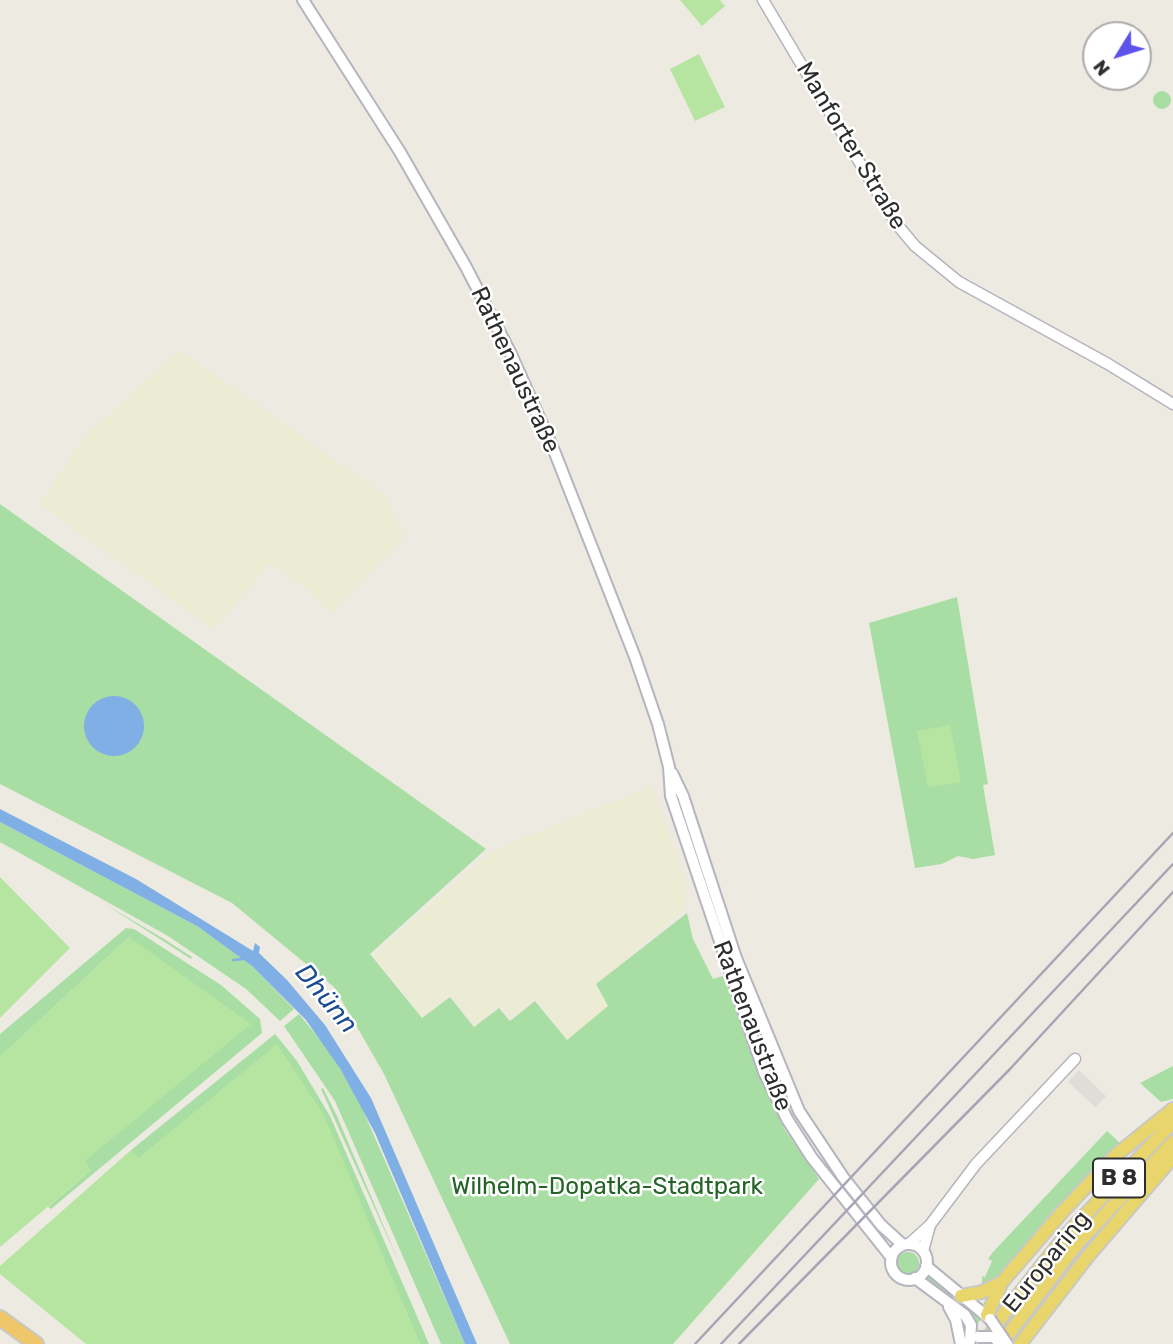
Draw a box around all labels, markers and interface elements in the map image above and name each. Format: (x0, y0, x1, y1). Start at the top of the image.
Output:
north arrow (1082, 21, 1152, 91)
text: N (1088, 56, 1115, 80)
street label: Manforter Straße (790, 57, 912, 235)
street label: Rathenaustraße (464, 282, 566, 458)
street label: Rathenaustraße (706, 937, 798, 1115)
water label: Dhünn (288, 958, 364, 1040)
road number: B 8 (1093, 1158, 1145, 1198)
park label: Wilhelm-Dopatka-Stadtpark (451, 1173, 763, 1201)
street label: Europaring (997, 1205, 1097, 1319)

